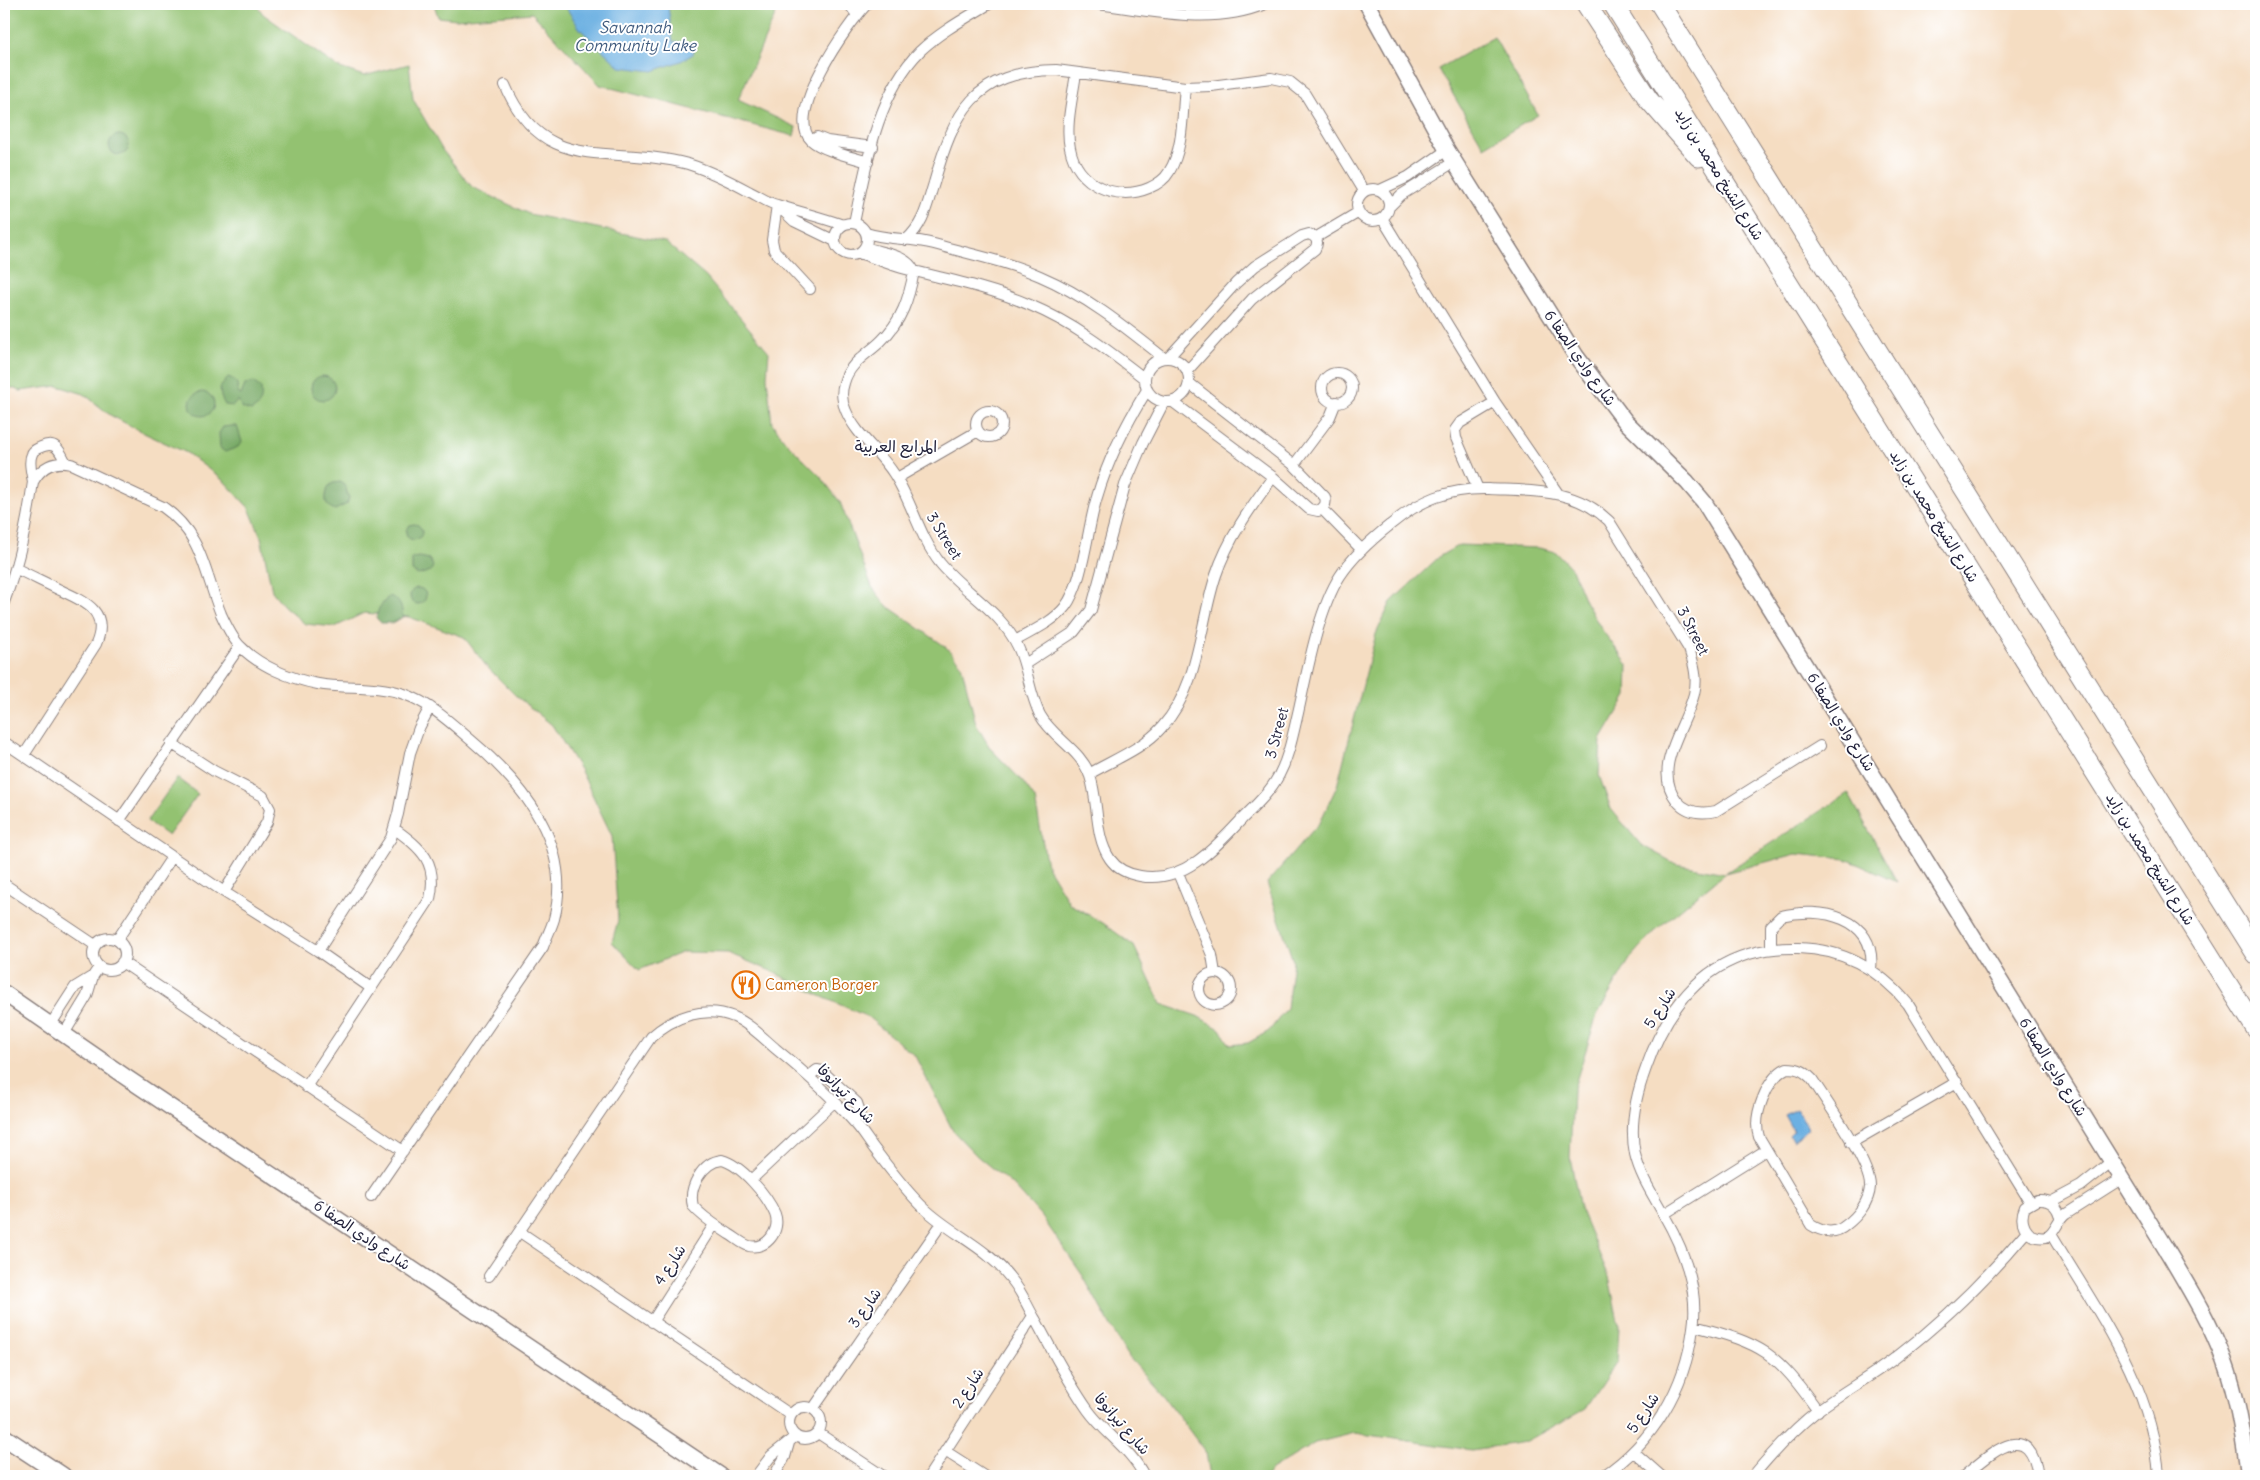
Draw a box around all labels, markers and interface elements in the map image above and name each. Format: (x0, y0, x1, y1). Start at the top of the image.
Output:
water label: Savannah Community Lake (574, 17, 697, 55)
street label: شارع الشيخ محمد بن زايد (1670, 104, 1768, 244)
street label: شارع وادي الصفا 6 (1539, 306, 1621, 411)
district label: المرابع العربية (855, 436, 937, 458)
street label: شارع الشيخ محمد بن زايد (1885, 446, 1983, 586)
street label: 3 Street (923, 509, 966, 563)
street label: 3 Street (1673, 603, 1714, 658)
street label: شارع وادي الصفا 6 (1802, 669, 1879, 776)
street label: 3 Street (1261, 705, 1292, 761)
street label: شارع الشيخ محمد بن زايد (2101, 789, 2199, 929)
restaurant icon: Cameron Borger (731, 970, 761, 1000)
place label: Cameron Borger (765, 975, 878, 994)
street label: شارع 5 (1639, 984, 1681, 1032)
street label: شارع وادي الصفا 6 (2014, 1014, 2091, 1121)
street label: شارع تيرانوفا (813, 1060, 879, 1128)
street label: شارع وادي الصفا 6 (309, 1195, 414, 1276)
street label: شارع 4 (649, 1241, 691, 1289)
street label: شارع 3 (844, 1284, 886, 1332)
street label: شارع 2 (948, 1364, 988, 1412)
street label: شارع تيرانوفا (1090, 1389, 1154, 1459)
street label: شارع 5 (1622, 1389, 1664, 1437)

